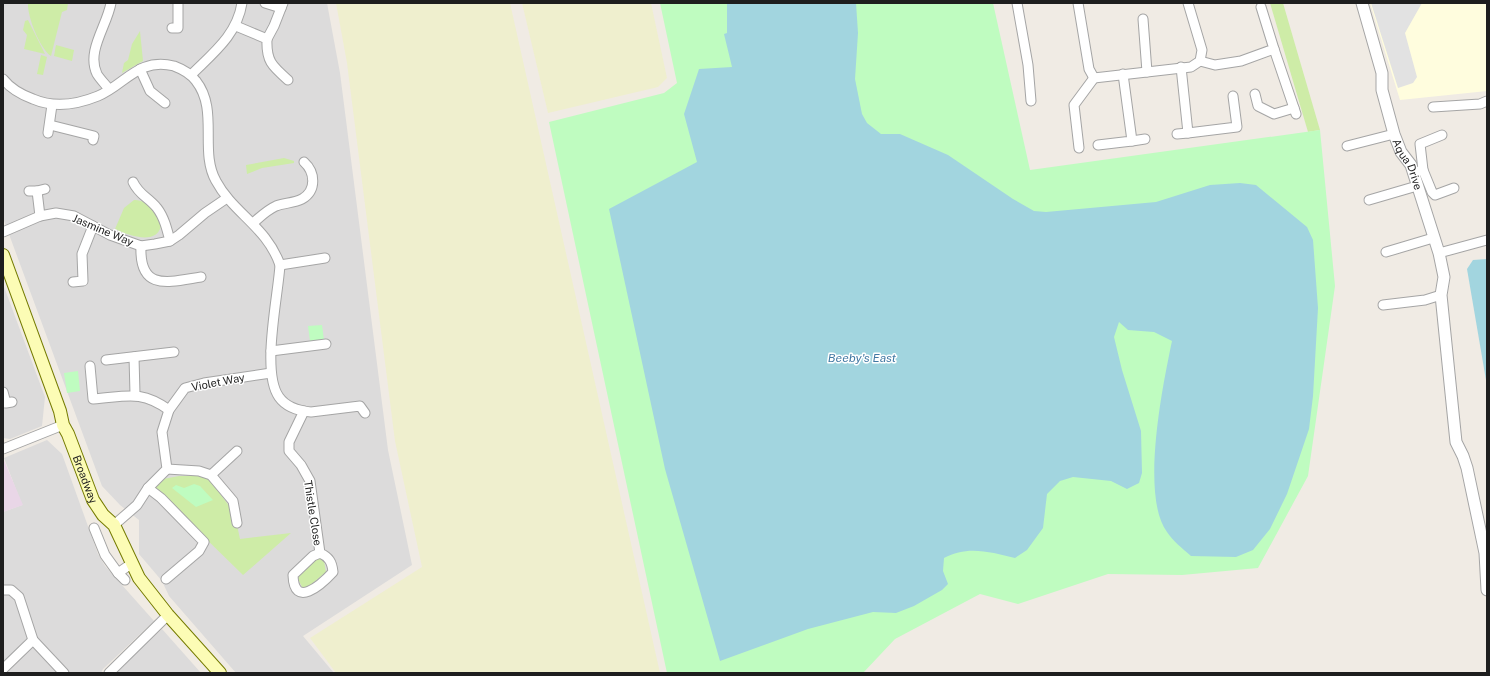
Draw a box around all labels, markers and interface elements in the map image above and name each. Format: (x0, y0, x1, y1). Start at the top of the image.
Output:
street label: Aqua Drive (1390, 137, 1425, 191)
street label: Jasmine Way (71, 212, 135, 248)
water label: Beeby's East (828, 351, 897, 365)
street label: Violet Way (190, 371, 246, 393)
street label: Broadway (71, 453, 100, 506)
street label: Thistle Close (302, 480, 324, 546)

